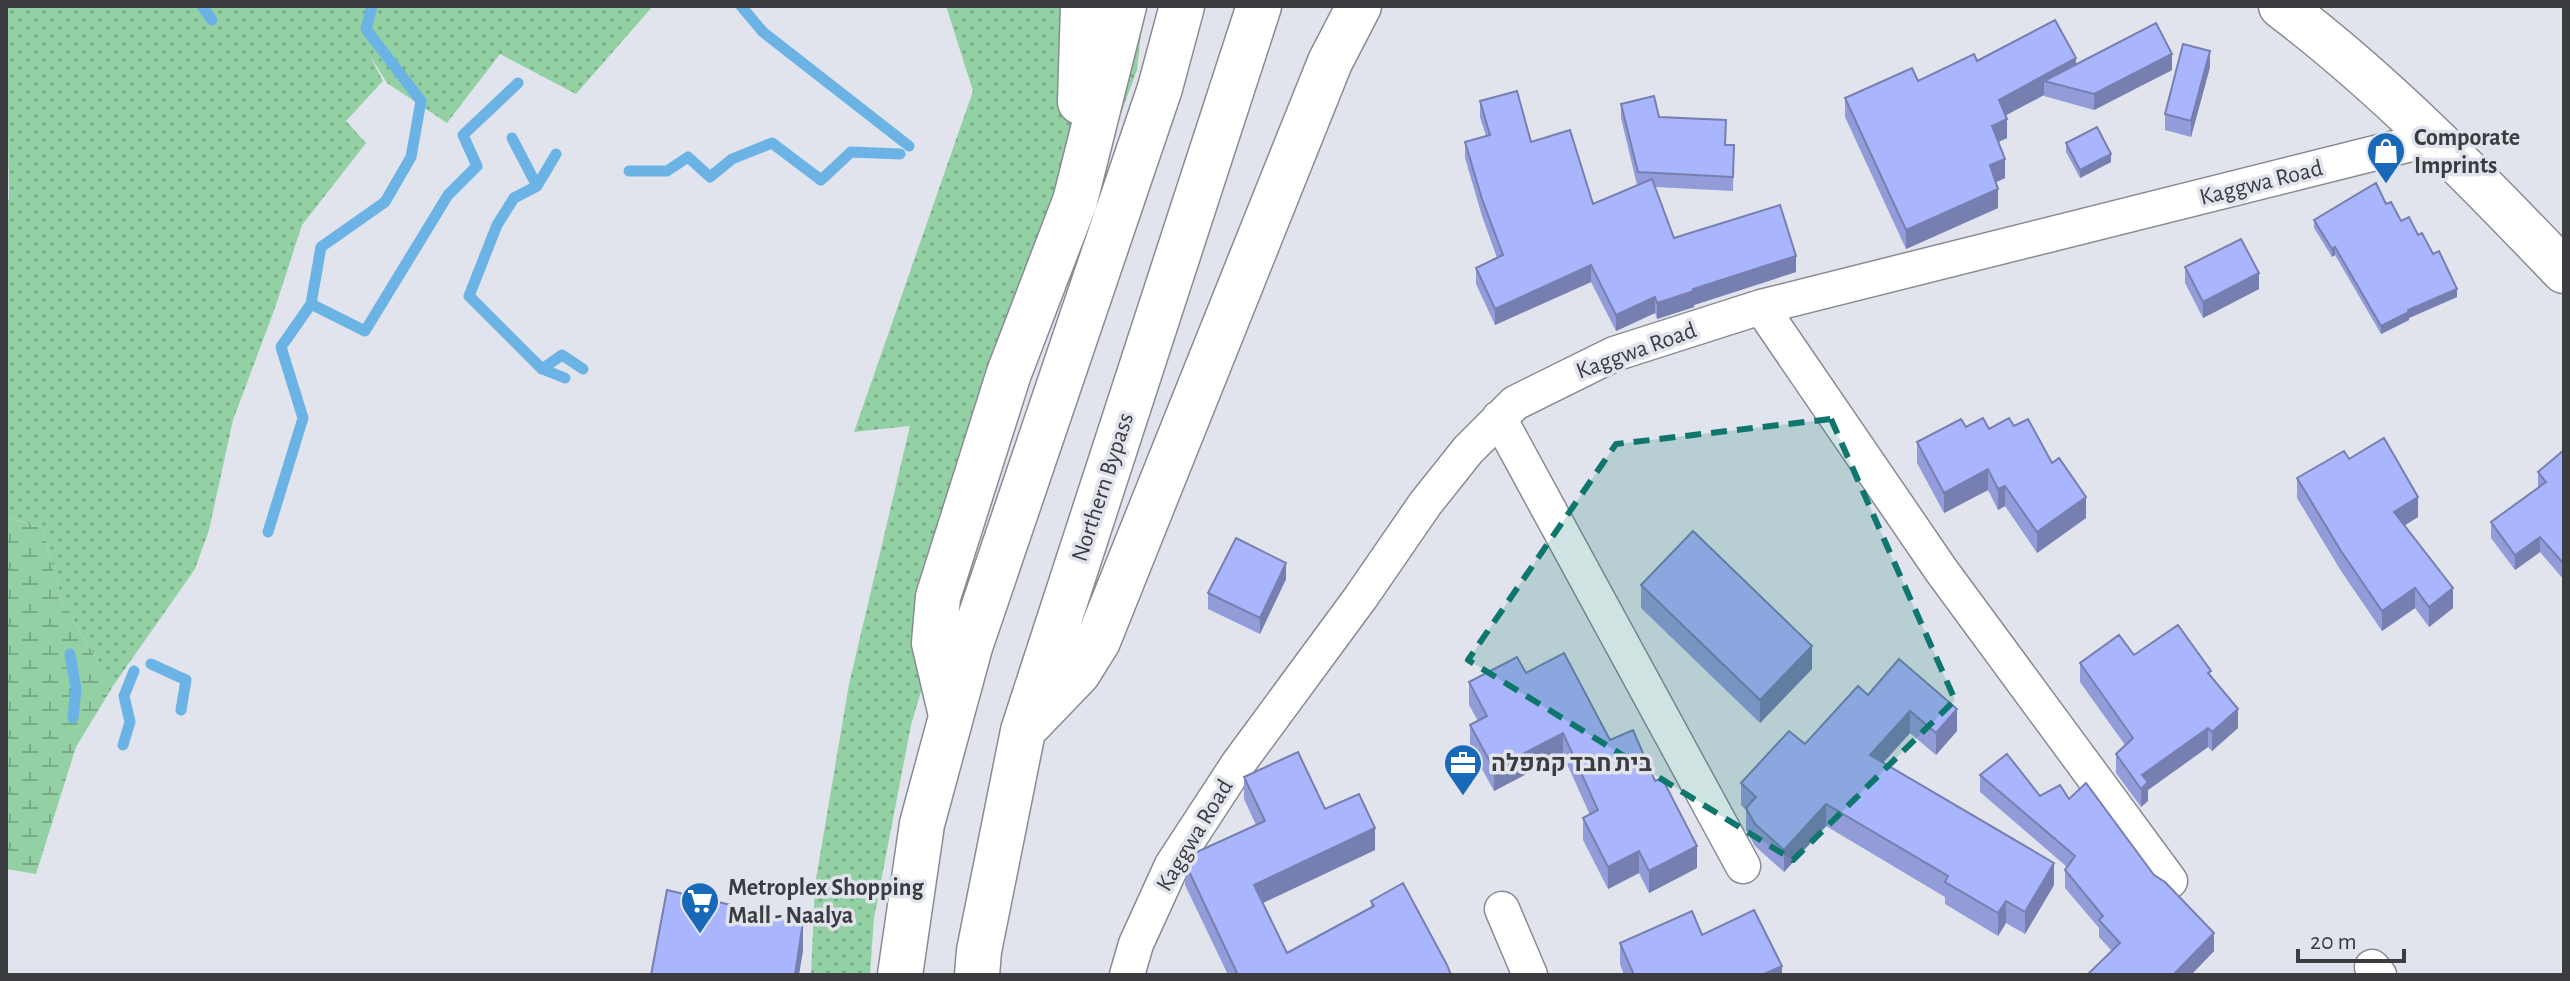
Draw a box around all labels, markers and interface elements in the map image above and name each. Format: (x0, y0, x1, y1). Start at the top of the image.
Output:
place label: Comporate Imprints (2414, 126, 2520, 178)
shop icon: Comporate Imprints (2365, 130, 2407, 185)
street label: Kaggwa Road (2197, 156, 2325, 210)
street label: Kaggwa Road (1573, 318, 1700, 384)
street label: Northern Bypass (1068, 410, 1138, 565)
office icon: בית חבד קמפלה (1442, 742, 1484, 797)
place label: בית חבד קמפלה (1491, 752, 1652, 776)
street label: Kaggwa Road (1152, 775, 1238, 896)
place label: Metroplex Shopping Mall - Naalya (728, 876, 924, 928)
supermarket icon: Metroplex Shopping Mall - Naalya (679, 880, 721, 935)
scale bar (2298, 913, 2404, 963)
text: 20 m (2310, 930, 2357, 954)

